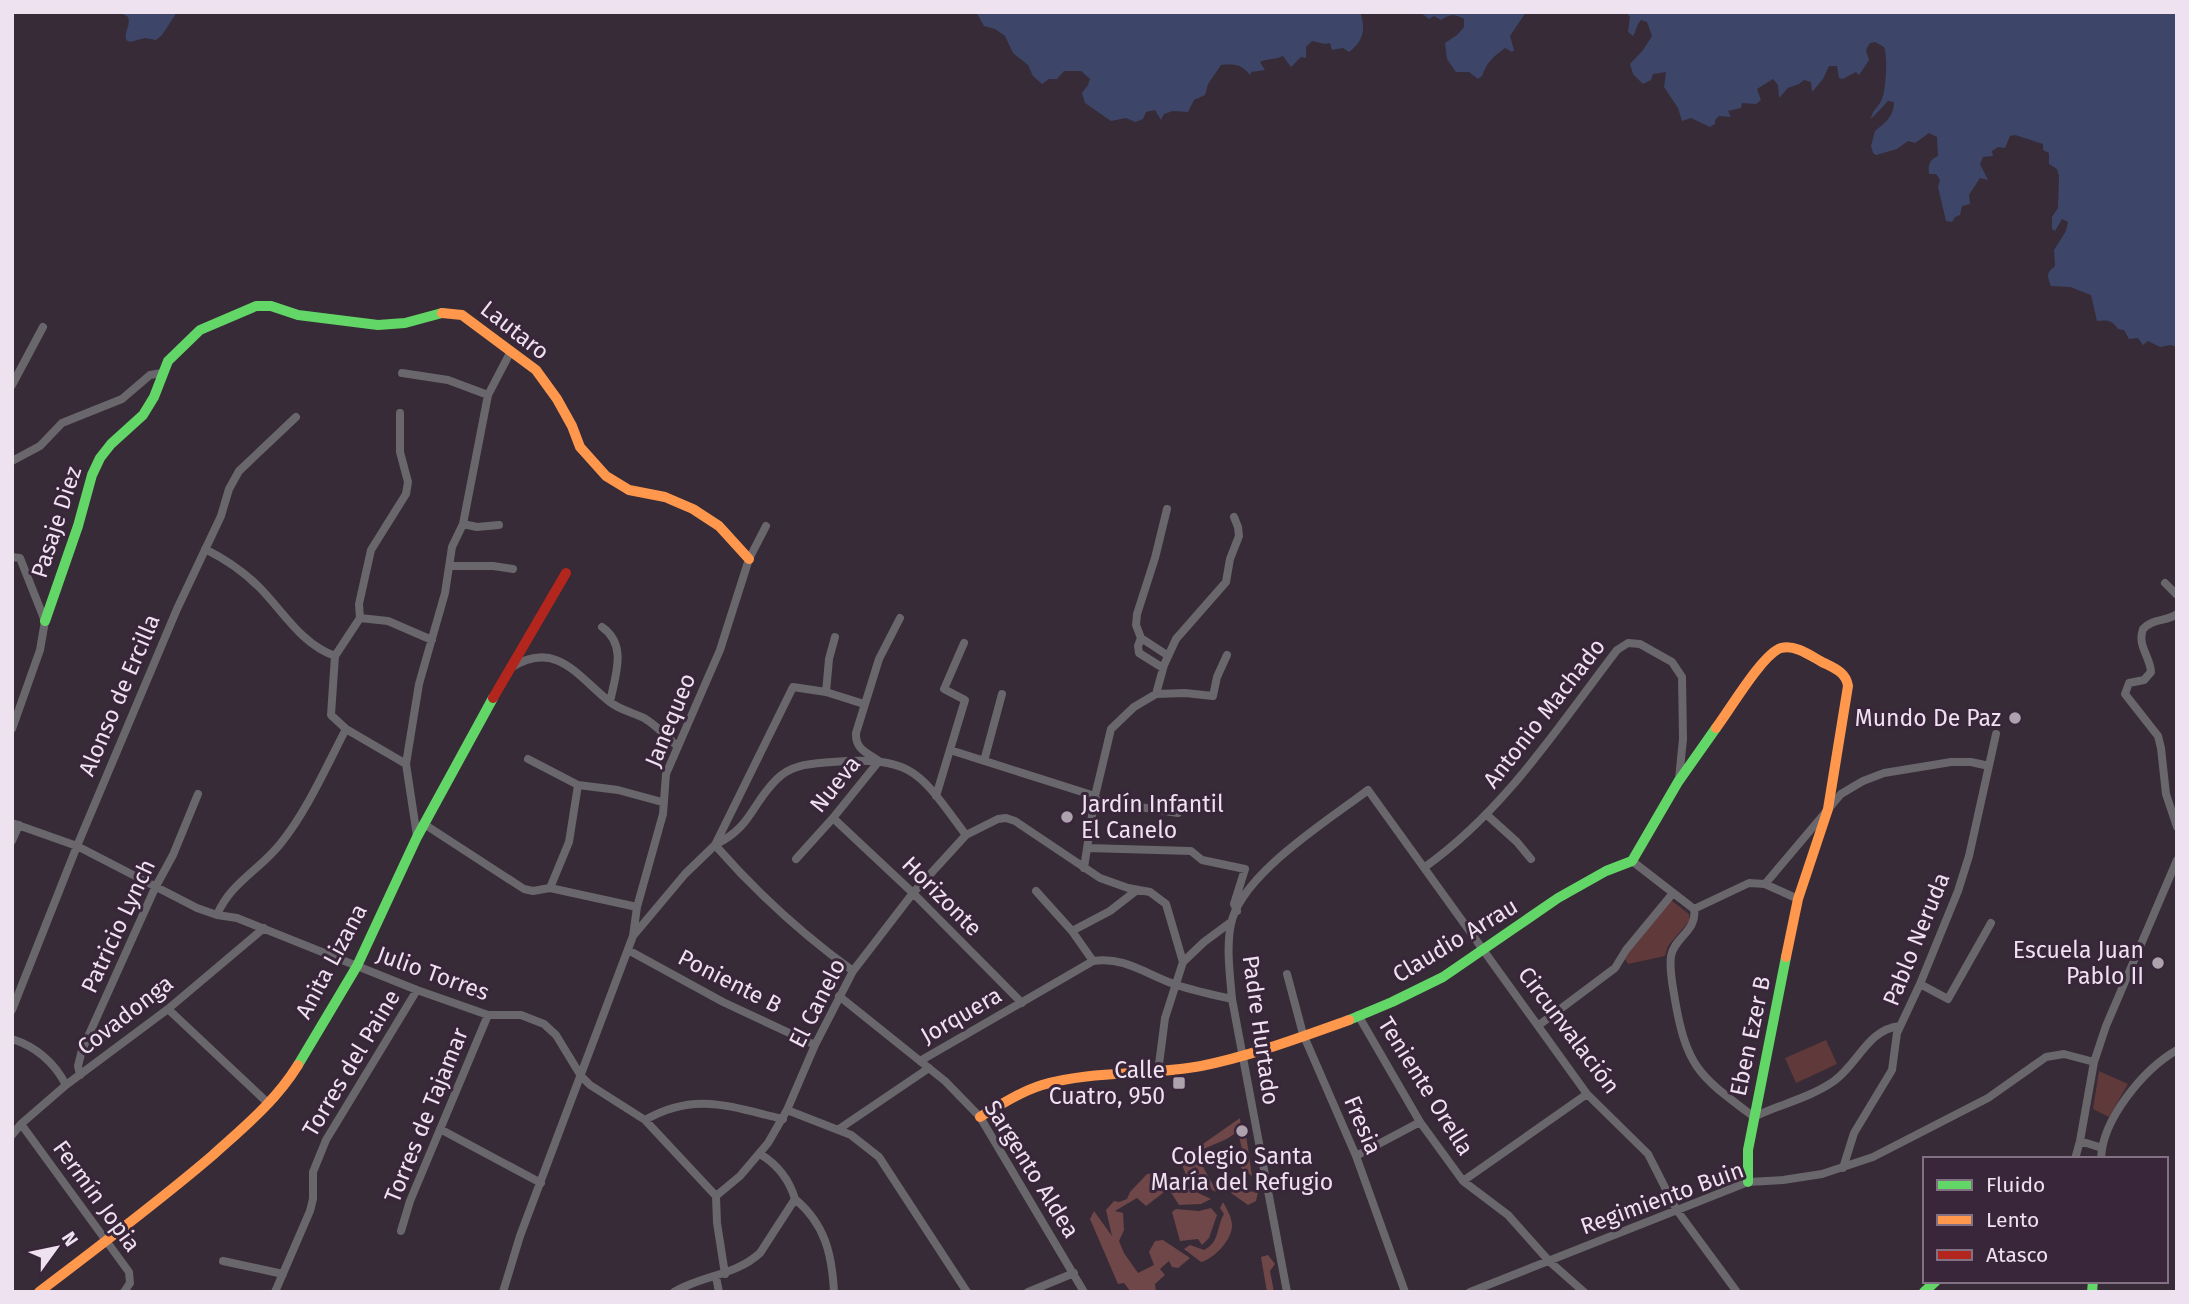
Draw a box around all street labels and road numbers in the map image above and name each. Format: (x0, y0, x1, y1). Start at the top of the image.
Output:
street label: Lautaro (475, 295, 555, 365)
street label: Pasaje Diez (25, 463, 87, 581)
street label: Alonso de Ercilla (72, 610, 166, 780)
street label: Antonio Machado (1477, 633, 1611, 793)
street label: Janequeo (639, 669, 701, 771)
street label: Nueva (804, 750, 866, 818)
street label: Horizonte (896, 850, 988, 942)
street label: Patricio Lynch (75, 855, 161, 997)
street label: Pablo Neruda (1877, 868, 1955, 1010)
street label: Claudio Arrau (1387, 892, 1523, 988)
street label: Anita Lizana (289, 899, 373, 1023)
street label: Julio Torres (373, 940, 493, 1006)
street label: Poniente B (673, 943, 787, 1019)
street label: Padre Hurtado (1237, 953, 1285, 1107)
street label: El Canelo (783, 954, 851, 1052)
street label: Circunvalación (1512, 961, 1626, 1099)
street label: Covadonga (71, 969, 179, 1061)
street label: Eben Ezer B (1724, 974, 1776, 1098)
street label: Jorquera (916, 981, 1006, 1049)
street label: Torres del Paine (296, 984, 406, 1142)
street label: Teniente Orella (1372, 1011, 1480, 1161)
street label: Torres de Tajamar (378, 1023, 474, 1206)
street label: Fresia (1338, 1091, 1388, 1159)
street label: Sargento Aldea (979, 1095, 1085, 1243)
street label: Fermín Jopia (47, 1135, 147, 1257)
street label: Regimiento Buin (1577, 1156, 1747, 1240)

